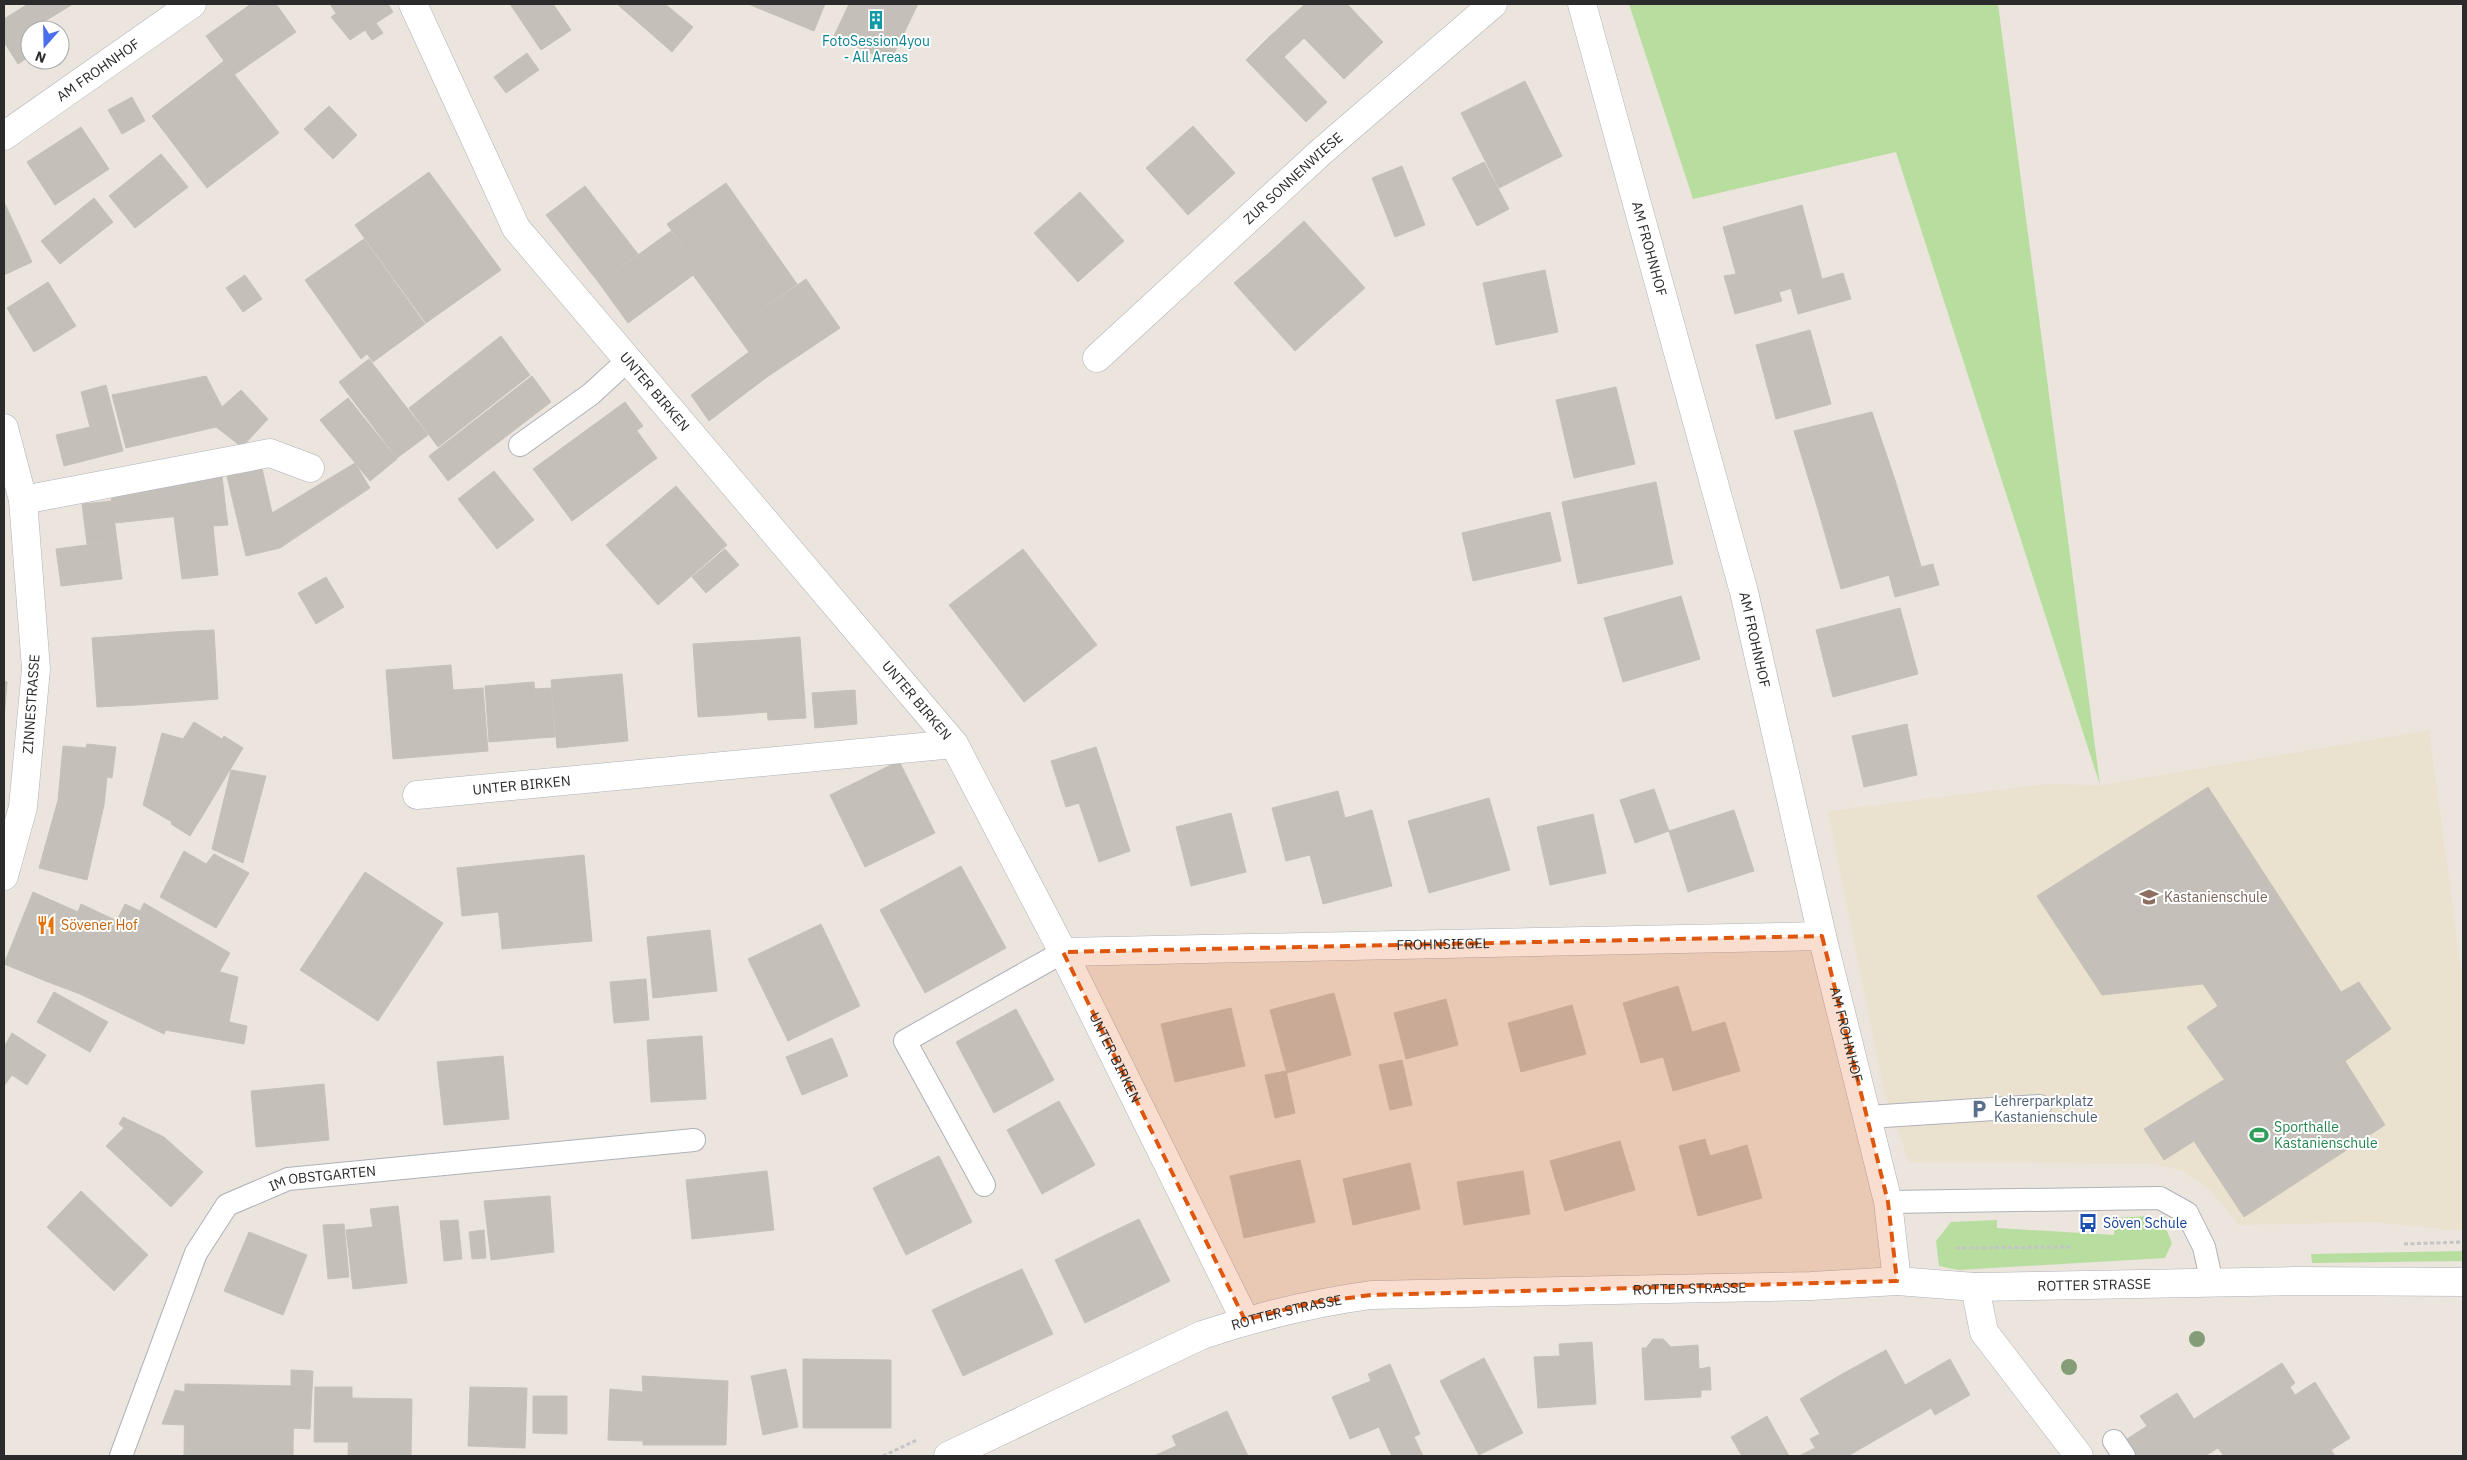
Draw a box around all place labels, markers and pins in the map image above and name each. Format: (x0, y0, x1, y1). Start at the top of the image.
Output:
building icon: FotoSession4you - All Areas (865, 9, 887, 31)
place label: FotoSession4you - All Areas (822, 32, 930, 66)
school or university icon: Kastanienschule (2138, 886, 2160, 908)
place label: Kastanienschule (2164, 888, 2268, 906)
restaurant icon: Sövener Hof (35, 914, 57, 936)
place label: Sövener Hof (61, 916, 138, 934)
place label: Lehrerparkplatz Kastanienschule (1994, 1092, 2098, 1126)
parking icon: Lehrerparkplatz Kastanienschule (1968, 1098, 1990, 1120)
place label: Sporthalle Kastanienschule (2274, 1118, 2378, 1152)
sports icon: Sporthalle Kastanienschule (2248, 1124, 2270, 1146)
bus stop icon: Söven Schule (2077, 1212, 2099, 1234)
place label: Söven Schule (2103, 1214, 2187, 1232)

